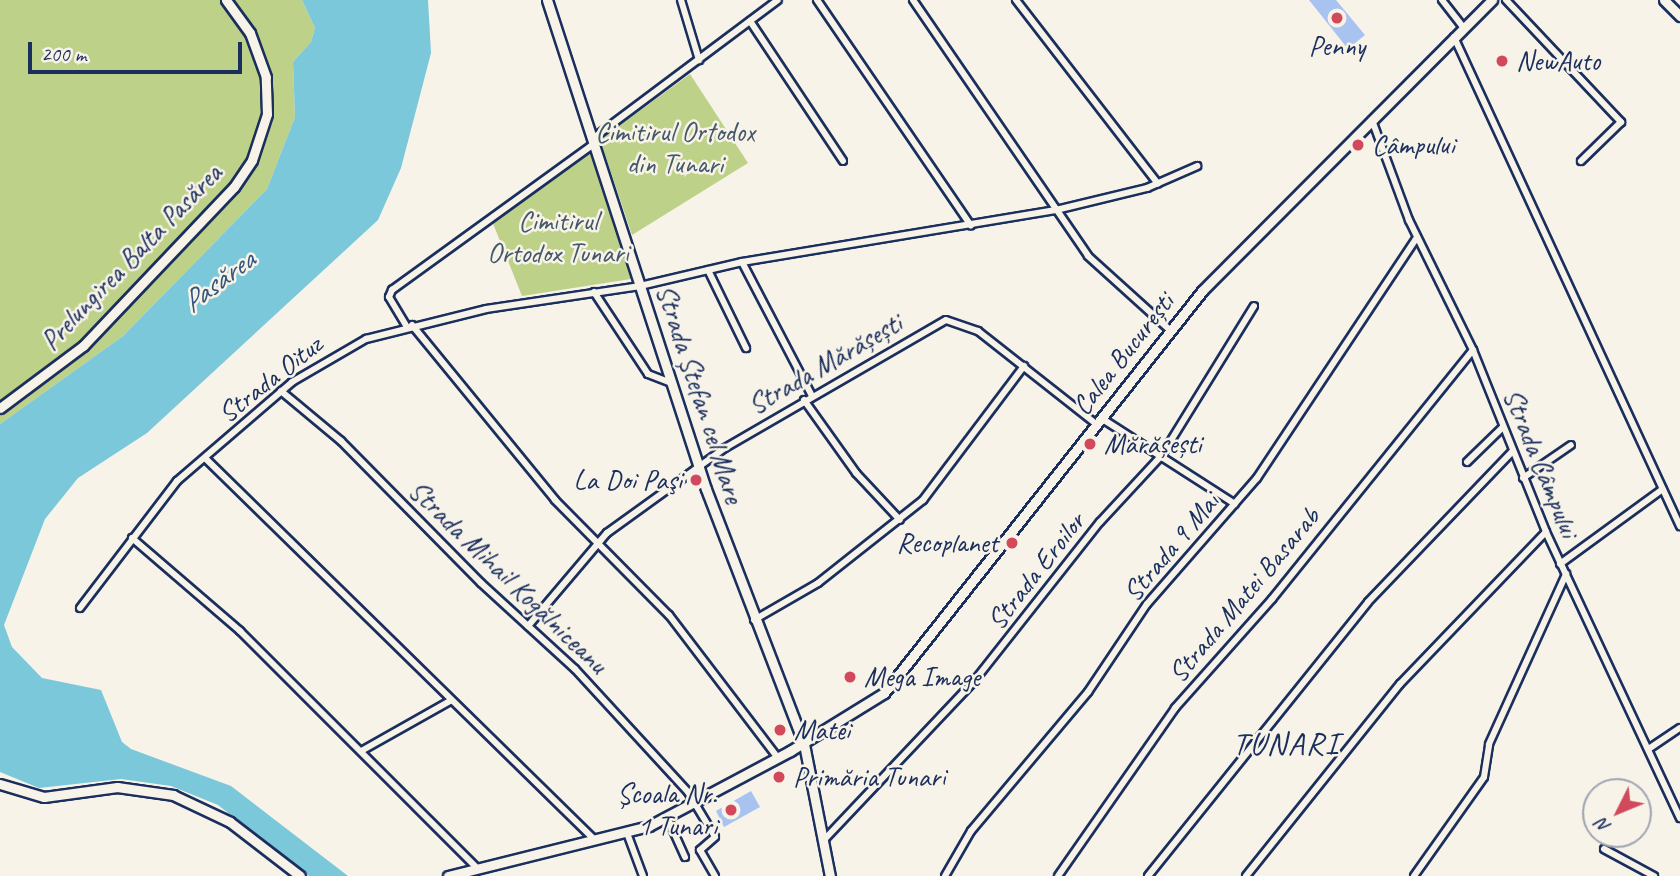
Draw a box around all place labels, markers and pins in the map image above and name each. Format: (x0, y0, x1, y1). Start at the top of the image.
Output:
marker: Penny (1329, 10, 1345, 26)
place label: Penny (1309, 29, 1365, 63)
place label: NewAuto (1516, 44, 1600, 78)
marker: NewAuto (1494, 53, 1510, 69)
place label: Câmpului (1372, 128, 1454, 162)
marker: Câmpului (1350, 137, 1366, 153)
place label: Mărășești (1104, 427, 1202, 461)
marker: Mărășești (1082, 436, 1098, 452)
place label: La Doi Paşi (574, 463, 682, 497)
marker: La Doi Paşi (688, 472, 704, 488)
place label: Recoplanet (897, 526, 998, 560)
marker: Recoplanet (1004, 535, 1020, 551)
place label: Mega Image (864, 660, 979, 694)
marker: Mega Image (842, 669, 858, 685)
place label: Matei (794, 713, 850, 747)
marker: Matei (772, 722, 788, 738)
place label: Primăria Tunari (793, 760, 944, 794)
marker: Primăria Tunari (771, 769, 787, 785)
place label: Școala Nr. 1 Tunari (617, 777, 717, 843)
marker: Școala Nr. 1 Tunari (723, 802, 739, 818)

